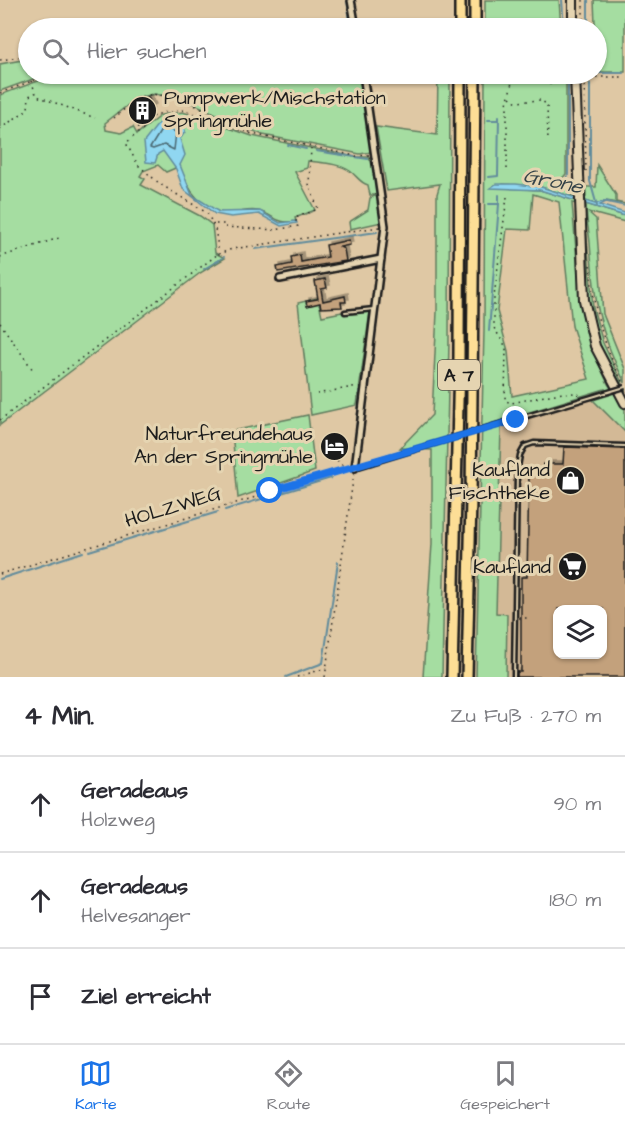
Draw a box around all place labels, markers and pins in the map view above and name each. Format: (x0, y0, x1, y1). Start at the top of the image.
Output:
place label: Pumpwerk/Mischstation Springmühle (164, 84, 386, 136)
building icon: Pumpwerk/Mischstation Springmühle (127, 94, 159, 126)
place label: Naturfreundehaus An der Springmühle (134, 420, 313, 472)
hotel icon: Naturfreundehaus An der Springmühle (318, 430, 350, 462)
place label: Kaufland Fischtheke (449, 456, 550, 507)
shop icon: Kaufland Fischtheke (555, 465, 587, 497)
supermarket icon: Kaufland (556, 551, 588, 583)
place label: Kaufland (473, 553, 551, 581)

